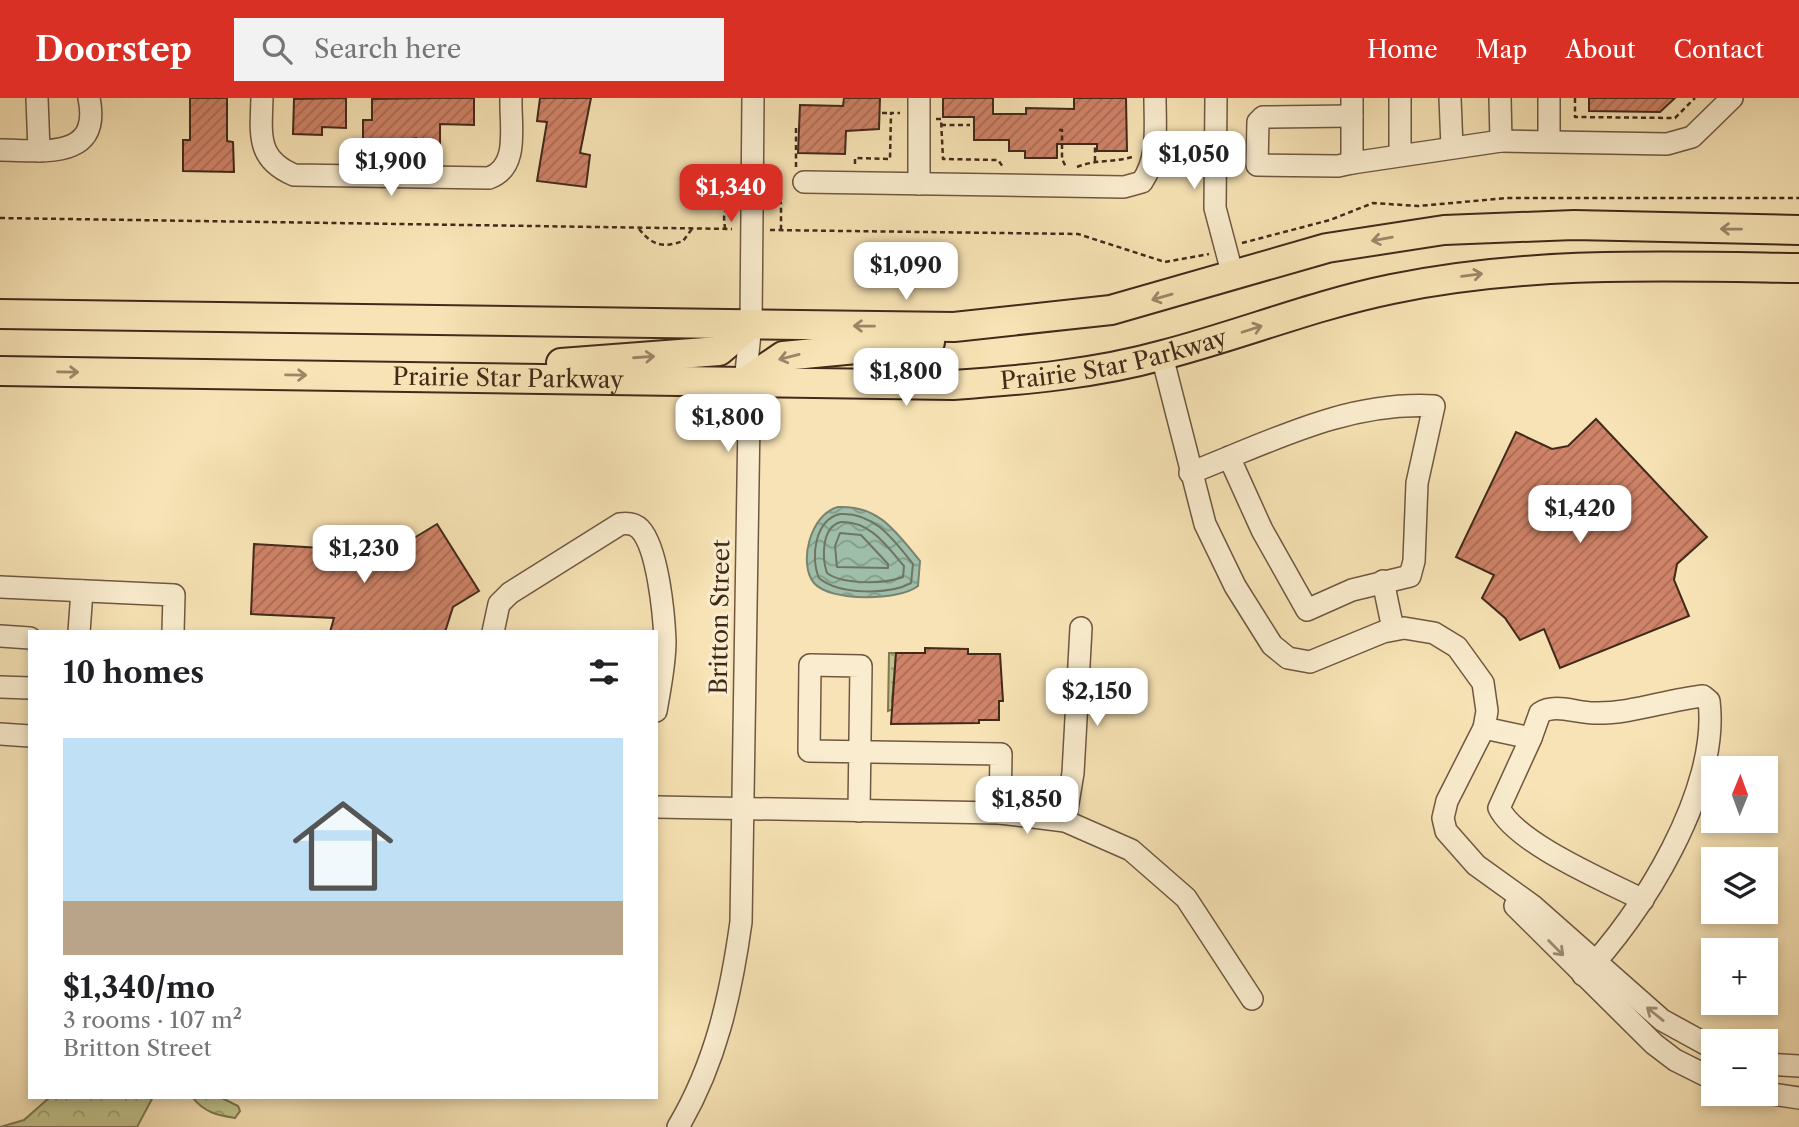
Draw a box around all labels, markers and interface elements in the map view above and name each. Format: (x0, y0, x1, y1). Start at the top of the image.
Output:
search box (234, 18, 724, 81)
text: Doorstep (35, 29, 192, 70)
icon: search (258, 30, 296, 68)
text: Search here (314, 33, 461, 65)
text: Home (1367, 35, 1438, 64)
text: Map (1476, 35, 1527, 64)
text: About (1565, 35, 1636, 64)
text: Contact (1674, 35, 1764, 64)
pin: $1,050 (1137, 132, 1251, 191)
pin: $1,900 (334, 139, 448, 198)
text: $1,050 (1158, 140, 1230, 168)
text: $1,900 (355, 147, 427, 175)
pin: $1,340 (674, 164, 788, 224)
text: $1,340 (696, 173, 766, 201)
one-way arrow (1720, 222, 1743, 235)
one-way arrow (1371, 233, 1394, 246)
pin: $1,090 (849, 242, 963, 302)
text: $1,090 (870, 251, 942, 279)
one-way arrow (1460, 268, 1483, 281)
one-way arrow (1151, 292, 1173, 305)
one-way arrow (852, 319, 875, 332)
one-way arrow (1240, 321, 1262, 334)
street label: Prairie Star Parkway (999, 322, 1231, 395)
pin: $1,800 (849, 348, 963, 408)
one-way arrow (632, 350, 655, 363)
one-way arrow (778, 351, 800, 364)
text: $1,800 (870, 357, 942, 385)
street label: Prairie Star Parkway (392, 362, 624, 394)
one-way arrow (56, 365, 79, 378)
one-way arrow (284, 368, 307, 381)
pin: $1,800 (671, 394, 785, 454)
text: $1,800 (692, 403, 764, 431)
pin: $1,420 (1523, 486, 1637, 545)
text: $1,420 (1544, 494, 1616, 522)
pin: $1,230 (307, 526, 421, 585)
text: $1,230 (329, 534, 399, 562)
street label: Britton Street (704, 539, 735, 695)
icon: filters (585, 653, 623, 691)
text: 10 homes (63, 654, 204, 691)
pin: $2,150 (1040, 668, 1154, 728)
text: $2,150 (1062, 677, 1132, 705)
north arrow (1701, 756, 1778, 833)
map controls (1701, 756, 1778, 1106)
pin: $1,850 (970, 776, 1084, 836)
icon: home (280, 783, 406, 909)
text: $1,850 (991, 785, 1063, 813)
button: layers (1701, 847, 1778, 924)
button: + (1701, 938, 1778, 1015)
one-way arrow (1548, 940, 1565, 957)
text: $1,340/mo (63, 969, 215, 1006)
text: 3 rooms · 107 m² (63, 1006, 242, 1034)
one-way arrow (1646, 1006, 1664, 1021)
button: − (1701, 1029, 1778, 1106)
text: Britton Street (63, 1034, 212, 1062)

